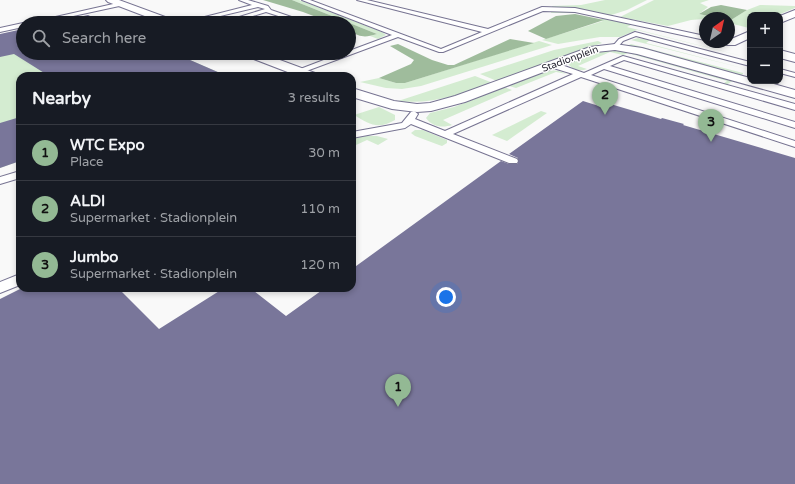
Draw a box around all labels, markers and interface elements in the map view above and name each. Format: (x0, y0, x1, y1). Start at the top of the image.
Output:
north arrow (699, 12, 735, 48)
map controls (747, 12, 783, 84)
button: + (747, 12, 783, 48)
search box (16, 16, 356, 60)
icon: search (30, 27, 52, 49)
text: Search here (62, 29, 146, 47)
street label: Stadionplein (540, 43, 600, 75)
button: − (747, 48, 783, 84)
pin: 2 (592, 82, 618, 115)
text: Nearby (32, 88, 91, 109)
text: 3 results (288, 90, 340, 106)
pin: 3 (698, 109, 724, 142)
text: WTC Expo (70, 136, 145, 154)
text: 1 (41, 145, 49, 161)
text: 30 m (308, 145, 340, 161)
text: Place (70, 154, 103, 170)
text: ALDI (70, 192, 105, 210)
text: 2 (41, 201, 49, 217)
text: 110 m (300, 201, 340, 217)
text: Supermarket · Stadionplein (70, 210, 237, 226)
text: Jumbo (70, 248, 118, 266)
text: 3 (41, 257, 49, 273)
text: 120 m (300, 257, 340, 273)
text: Supermarket · Stadionplein (70, 266, 237, 282)
your location (436, 287, 456, 307)
pin: 1 (385, 374, 411, 407)

